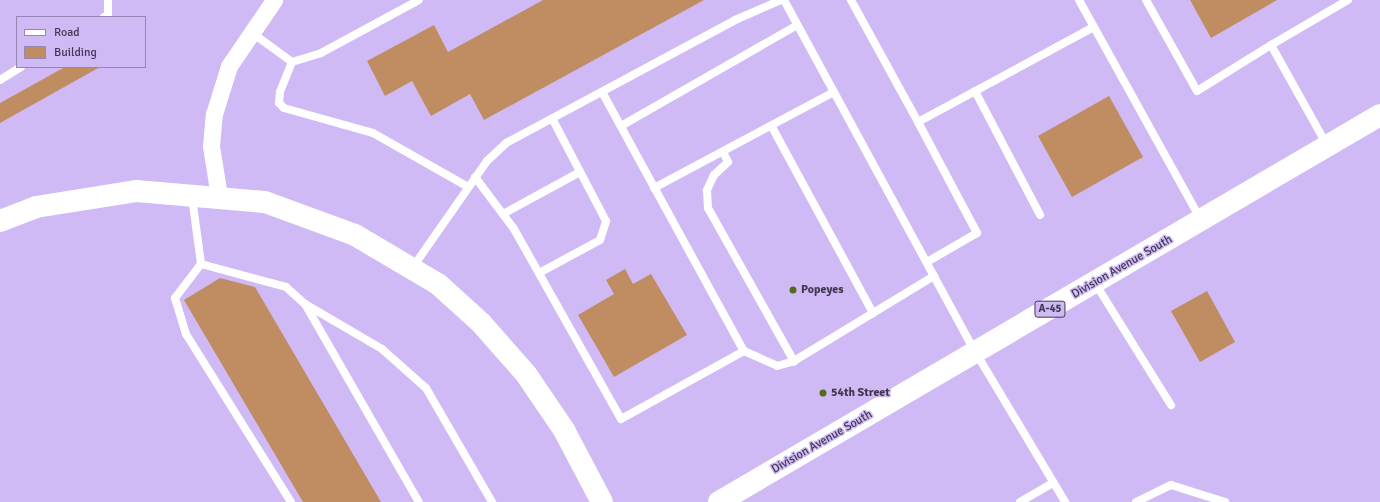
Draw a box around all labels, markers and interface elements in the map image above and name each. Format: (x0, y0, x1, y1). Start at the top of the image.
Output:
legend (16, 16, 146, 68)
text: Road (54, 25, 80, 40)
text: Building (54, 45, 97, 60)
street label: Division Avenue South (1069, 232, 1175, 302)
place label: Popeyes (801, 283, 843, 297)
marker: Popeyes (788, 285, 798, 295)
road number: A-45 (1034, 300, 1066, 318)
place label: 54th Street (831, 386, 890, 400)
marker: 54th Street (818, 388, 828, 398)
street label: Division Avenue South (769, 407, 875, 477)

